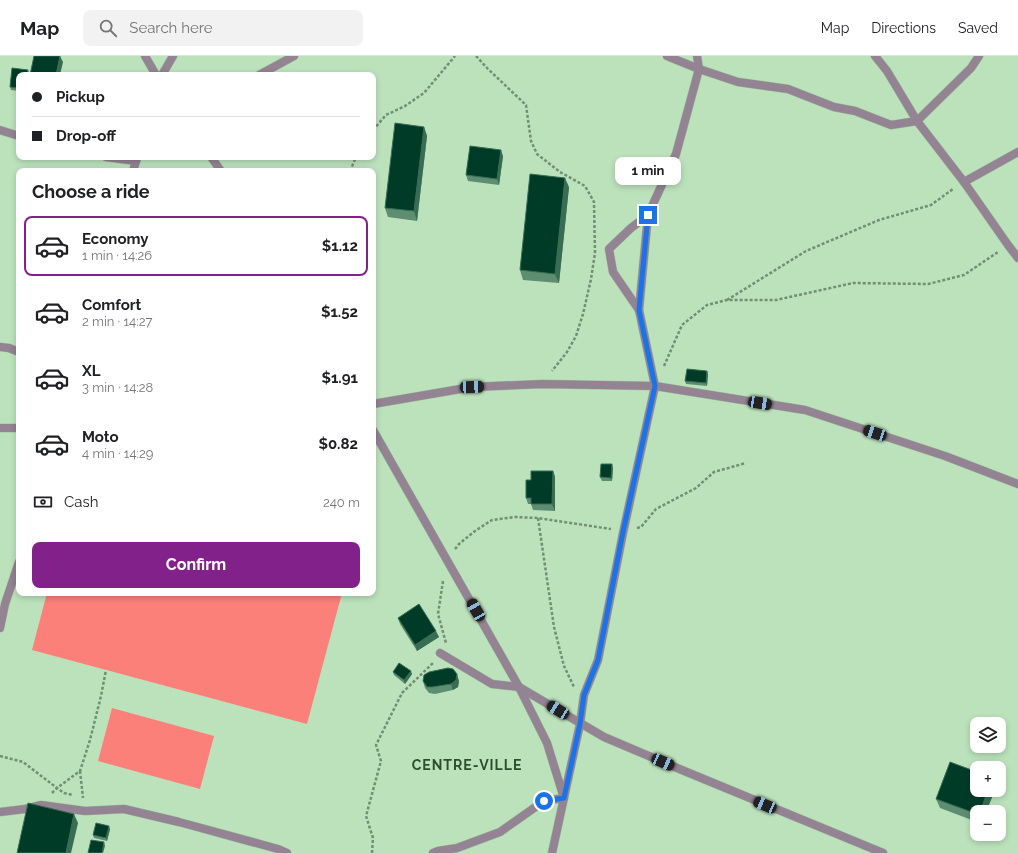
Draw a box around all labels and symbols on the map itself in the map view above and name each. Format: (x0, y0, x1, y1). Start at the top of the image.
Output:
callout: 1 min (615, 157, 681, 185)
route end (639, 206, 657, 224)
car (460, 381, 484, 393)
car (747, 395, 773, 411)
car (862, 424, 888, 442)
car (465, 597, 487, 623)
car (545, 699, 571, 721)
car (650, 752, 676, 772)
district label: CENTRE-VILLE (412, 757, 522, 773)
route start (535, 792, 553, 810)
car (752, 795, 778, 815)

